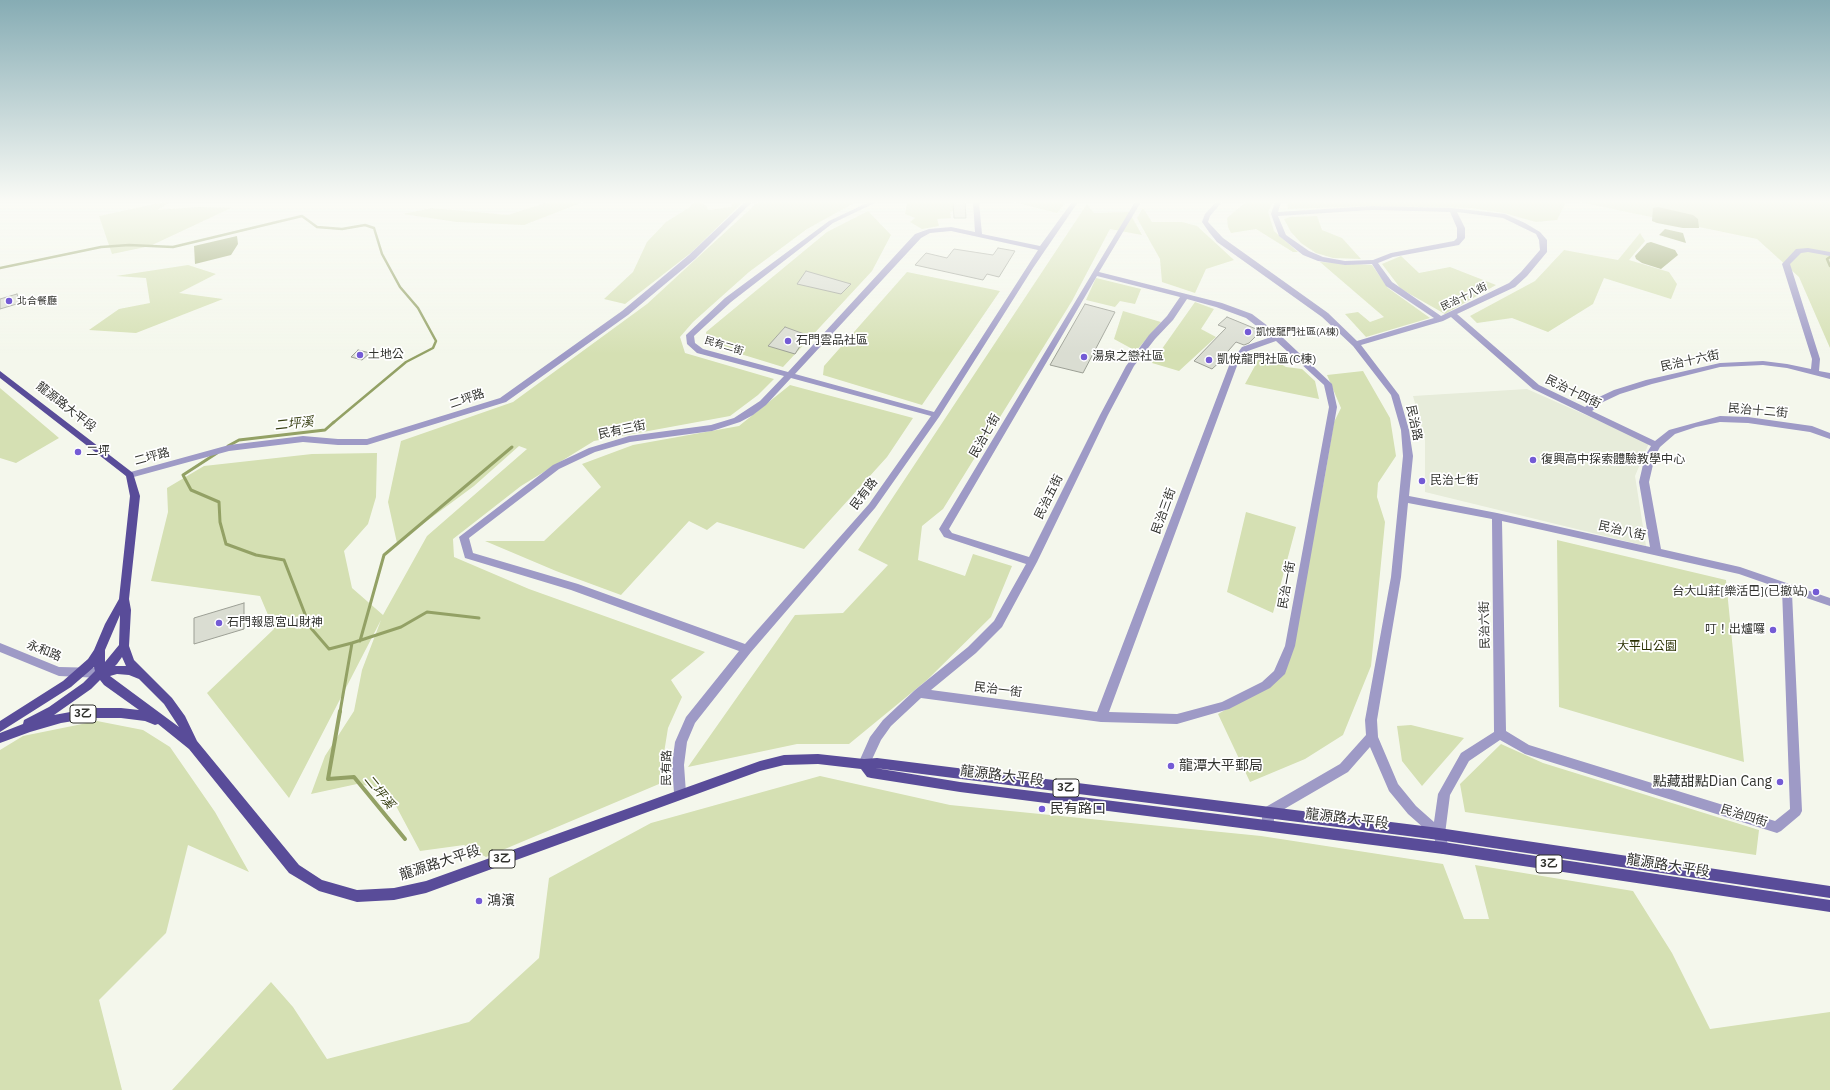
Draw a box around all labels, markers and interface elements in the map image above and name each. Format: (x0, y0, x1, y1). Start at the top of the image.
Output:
street label: 民治十八街 (1439, 281, 1489, 313)
place label: 北合餐廳 (17, 295, 57, 307)
marker: 北合餐廳 (4, 296, 14, 306)
place label: 凱悅龍門社區(A棟) (1256, 326, 1339, 338)
marker: 凱悅龍門社區(A棟) (1243, 327, 1253, 337)
street label: 民有二街 (703, 334, 745, 358)
place label: 石門雲品社區 (796, 334, 868, 348)
marker: 石門雲品社區 (783, 336, 793, 346)
place label: 土地公 (368, 348, 404, 362)
street label: 民治十六街 (1659, 348, 1721, 374)
marker: 土地公 (355, 350, 365, 360)
place label: 湯泉之戀社區 (1092, 350, 1164, 364)
marker: 湯泉之戀社區 (1079, 352, 1089, 362)
place label: 凱悅龍門社區(C棟) (1217, 353, 1316, 367)
marker: 凱悅龍門社區(C棟) (1204, 355, 1214, 365)
street label: 民治十四街 (1543, 372, 1603, 412)
street label: 龍源路大平段 (33, 379, 99, 435)
street label: 二坪路 (448, 386, 486, 412)
street label: 民治十二街 (1727, 401, 1789, 421)
street label: 民治路 (1403, 404, 1425, 442)
street label: 民治七街 (967, 412, 1003, 460)
water label: 二坪溪 (274, 414, 314, 434)
street label: 民有三街 (597, 418, 647, 442)
place label: 二坪 (86, 445, 110, 459)
street label: 二坪路 (133, 445, 171, 469)
marker: 二坪 (73, 447, 83, 457)
place label: 復興高中探索體驗教學中心 (1541, 453, 1685, 467)
marker: 復興高中探索體驗教學中心 (1528, 455, 1538, 465)
street label: 民治五街 (1032, 472, 1066, 522)
place label: 民治七街 (1430, 474, 1478, 488)
street label: 民有路 (847, 475, 881, 513)
marker: 民治七街 (1417, 476, 1427, 486)
street label: 民治三街 (1149, 486, 1179, 536)
street label: 民治八街 (1597, 519, 1647, 543)
street label: 民治一街 (1276, 560, 1298, 610)
place label: 台大山莊[樂活巴](已撤站) (1672, 585, 1808, 599)
marker: 台大山莊[樂活巴](已撤站) (1811, 587, 1821, 597)
street label: 民治六街 (1477, 601, 1493, 649)
place label: 石門報恩宮山財神 (227, 616, 323, 630)
marker: 石門報恩宮山財神 (214, 618, 224, 628)
place label: 叮！出爐囉 (1705, 623, 1765, 637)
marker: 叮！出爐囉 (1768, 625, 1778, 635)
street label: 永和路 (25, 638, 63, 664)
park label: 大平山公園 (1617, 640, 1677, 654)
street label: 民治一街 (973, 680, 1023, 700)
road number: 3乙 (70, 705, 96, 723)
street label: 民有路 (659, 750, 675, 786)
place label: 龍潭大平郵局 (1179, 758, 1263, 774)
marker: 龍潭大平郵局 (1166, 761, 1176, 771)
street label: 龍源路大平段 (959, 763, 1045, 789)
water label: 二坪溪 (361, 772, 397, 812)
place label: 點藏甜點Dian Cang (1653, 774, 1772, 790)
marker: 點藏甜點Dian Cang (1775, 777, 1785, 787)
road number: 3乙 (1053, 779, 1079, 797)
place label: 民有路口 (1050, 801, 1106, 817)
street label: 民治四街 (1719, 802, 1769, 830)
marker: 民有路口 (1037, 804, 1047, 814)
street label: 龍源路大平段 (1304, 806, 1390, 832)
street label: 龍源路大平段 (397, 842, 483, 884)
road number: 3乙 (489, 850, 515, 868)
street label: 龍源路大平段 (1625, 851, 1711, 881)
road number: 3乙 (1536, 855, 1562, 873)
place label: 鴻濱 (487, 893, 515, 909)
marker: 鴻濱 (474, 896, 484, 906)

